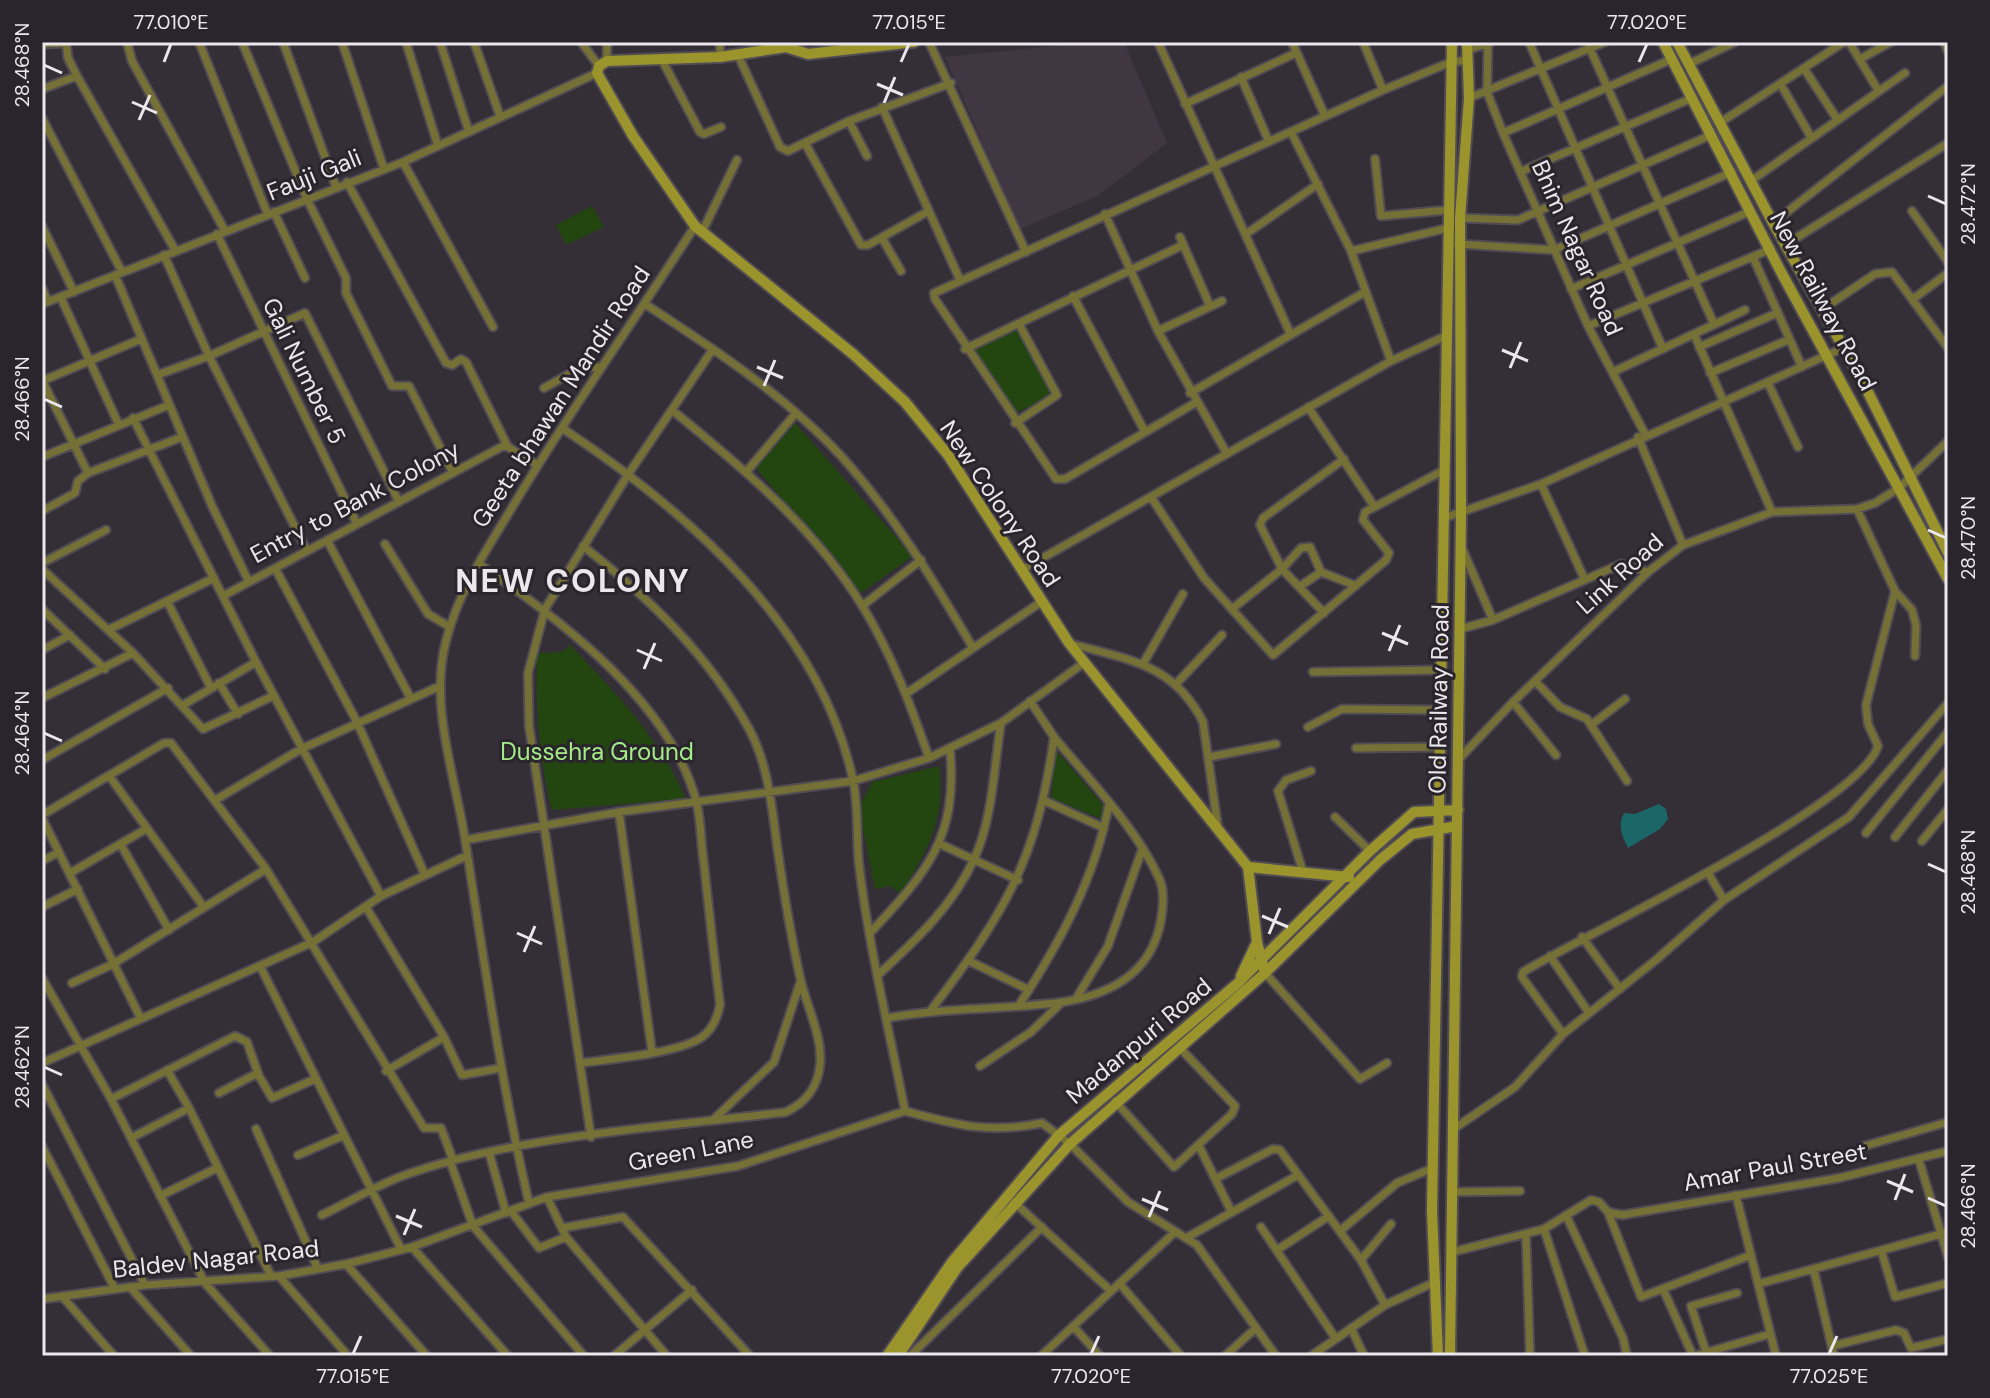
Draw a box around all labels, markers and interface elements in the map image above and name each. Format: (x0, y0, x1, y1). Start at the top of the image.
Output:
text: 77.010°E (133, 9, 209, 35)
text: 77.015°E (872, 9, 946, 35)
text: 77.020°E (1607, 9, 1687, 35)
text: 28.468°N (9, 23, 35, 107)
street label: Fauji Gali (262, 142, 366, 207)
street label: Bhim Nagar Road (1525, 155, 1630, 340)
text: 28.472°N (1955, 163, 1981, 245)
street label: New Railway Road (1763, 206, 1884, 396)
street label: Geeta bhawan Mandir Road (464, 260, 657, 533)
street label: Gali Number 5 (256, 293, 353, 449)
text: 28.466°N (9, 356, 35, 442)
street label: New Colony Road (933, 414, 1068, 593)
street label: Entry to Bank Colony (245, 433, 465, 570)
text: 28.470°N (1955, 496, 1981, 580)
street label: Link Road (1570, 526, 1670, 621)
district label: NEW COLONY (455, 560, 691, 602)
street label: Old Railway Road (1421, 604, 1456, 794)
text: 28.464°N (9, 691, 35, 775)
park label: Dussehra Ground (500, 736, 694, 767)
text: 28.468°N (1955, 830, 1981, 914)
street label: Madanpuri Road (1059, 971, 1218, 1111)
text: 28.462°N (9, 1025, 35, 1109)
street label: Green Lane (626, 1123, 756, 1178)
street label: Amar Paul Street (1681, 1135, 1869, 1198)
text: 28.466°N (1955, 1163, 1981, 1249)
street label: Baldev Nagar Road (111, 1232, 321, 1285)
text: 77.015°E (316, 1363, 390, 1389)
text: 77.020°E (1051, 1363, 1131, 1389)
text: 77.025°E (1790, 1363, 1868, 1389)

